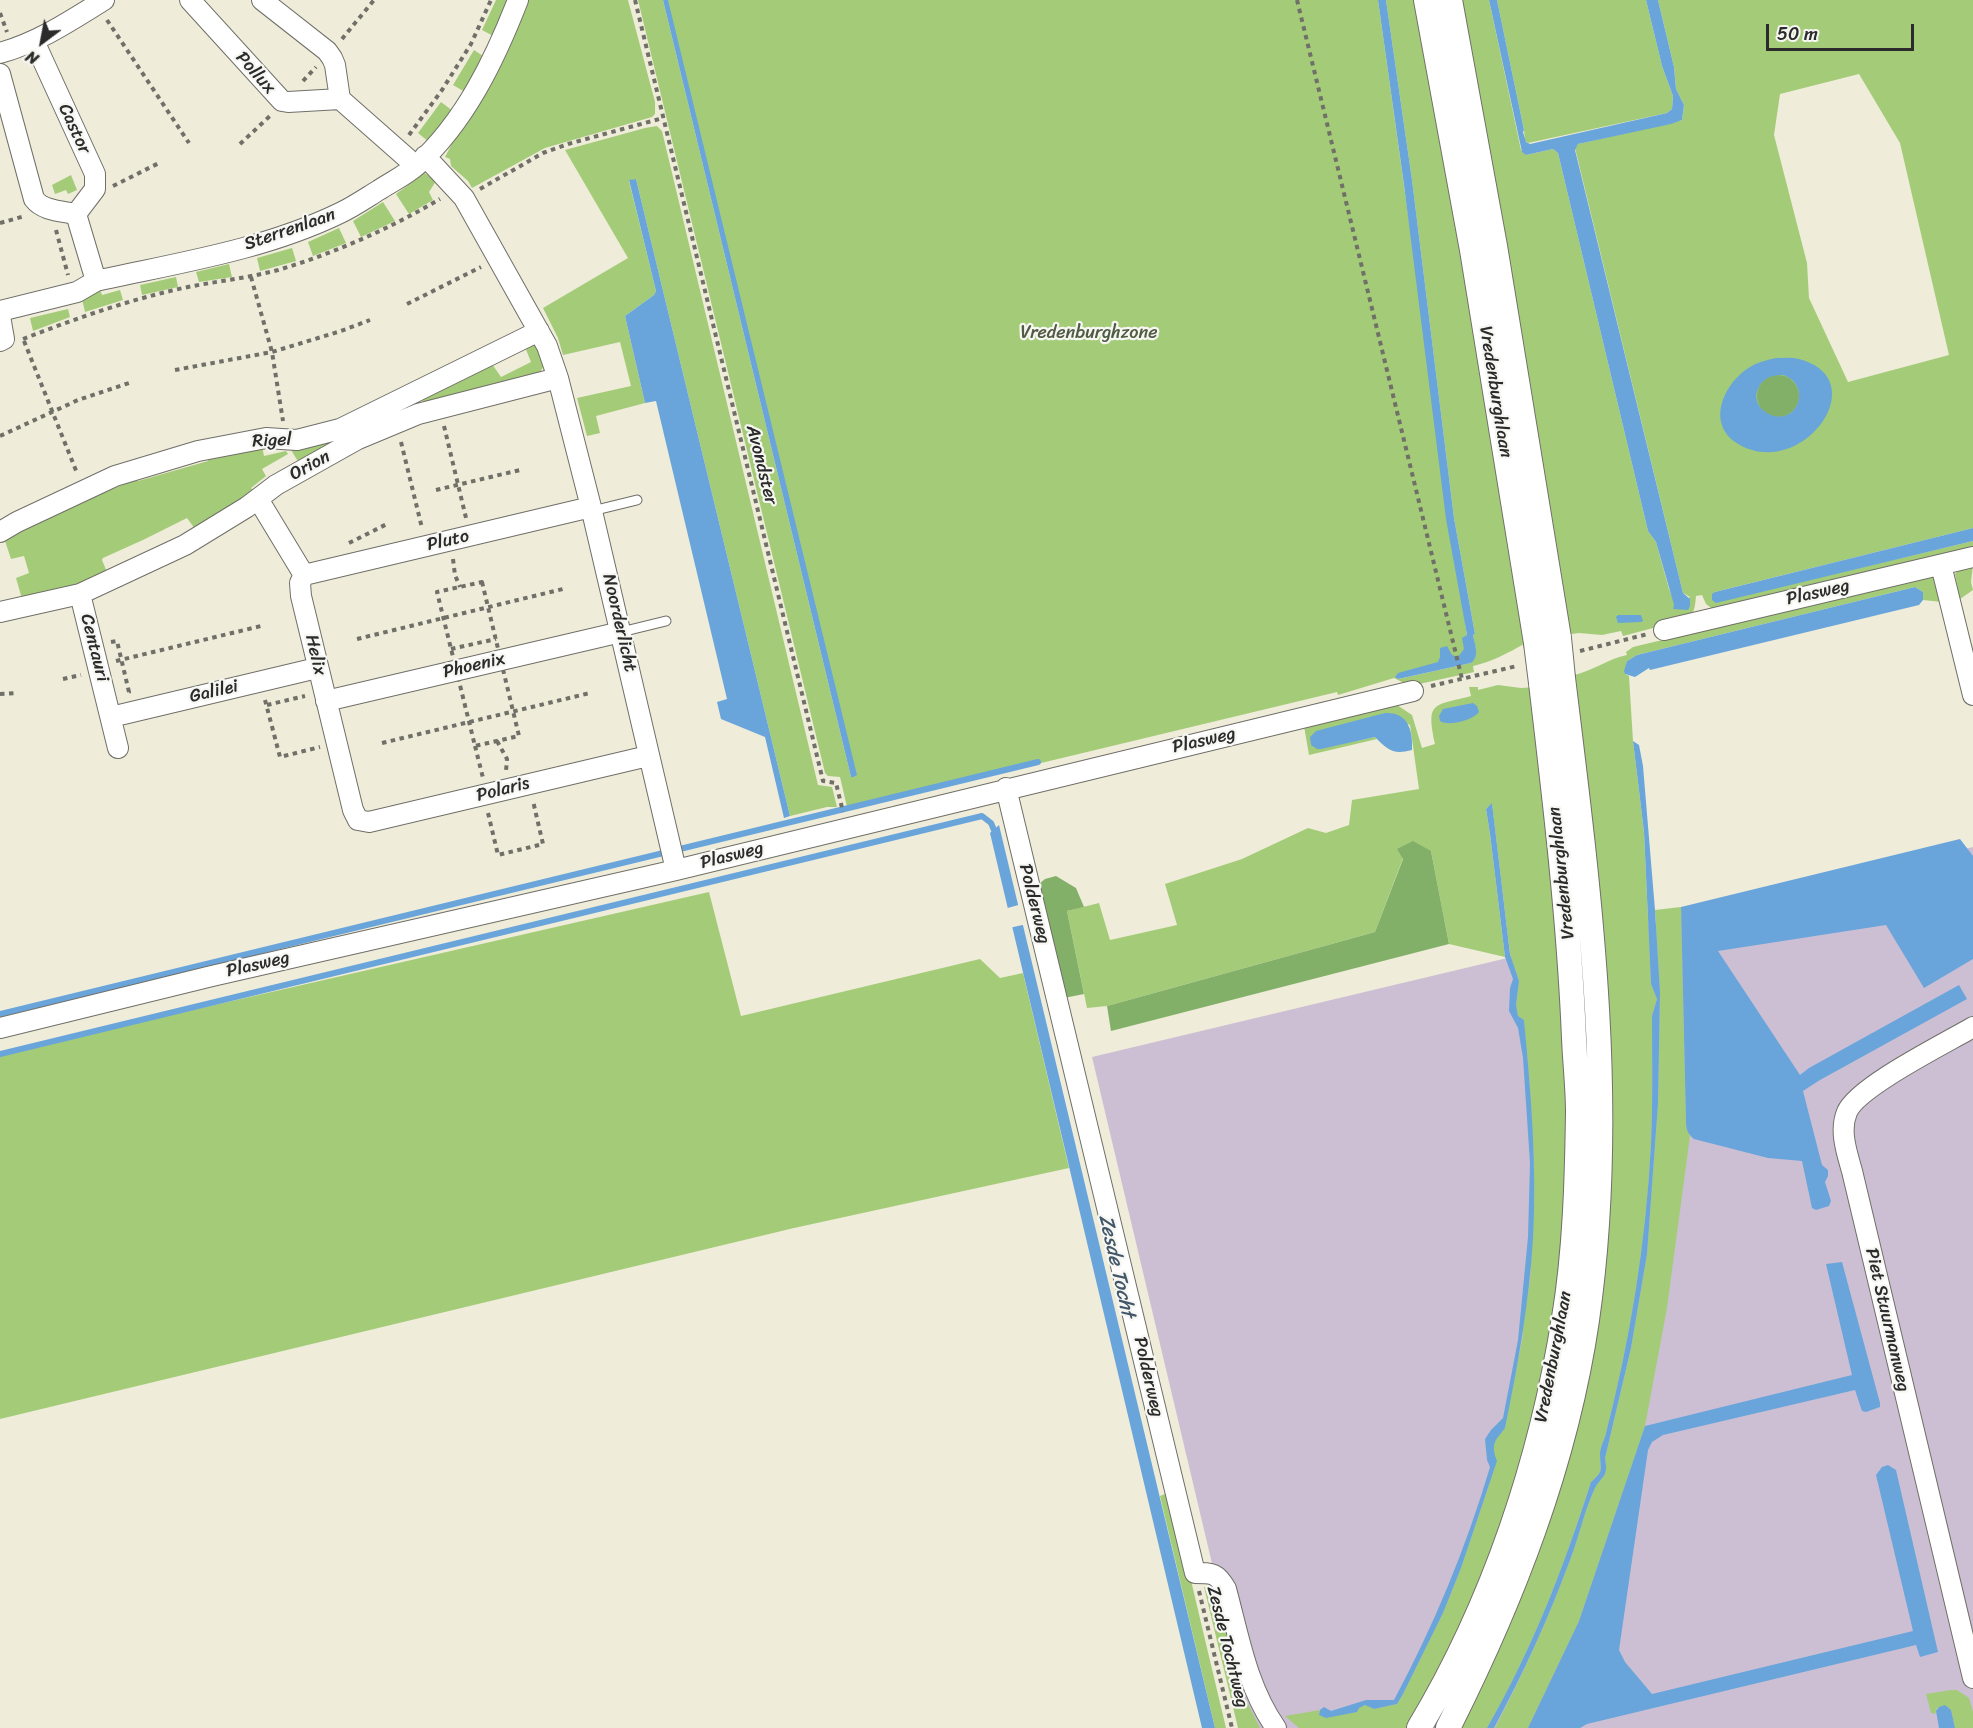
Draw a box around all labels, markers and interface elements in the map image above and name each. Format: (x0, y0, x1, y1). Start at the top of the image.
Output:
north arrow (12, 12, 72, 72)
scale bar (1769, 12, 1918, 50)
text: 50 m (1777, 18, 1818, 50)
text: N (20, 42, 45, 73)
street label: Pollux (231, 48, 279, 98)
street label: Castor (53, 100, 95, 158)
street label: Sterrenlaan (242, 204, 338, 256)
park label: Vredenburghzone (1021, 322, 1157, 344)
street label: Vredenburghlaan (1474, 325, 1516, 459)
street label: Avondster (741, 423, 781, 507)
street label: Rigel (252, 429, 292, 453)
street label: Orion (286, 446, 334, 486)
street label: Pluto (425, 526, 471, 556)
street label: Noorderlicht (597, 572, 641, 674)
street label: Plasweg (1784, 575, 1852, 611)
street label: Centauri (75, 612, 113, 684)
street label: Helix (300, 632, 330, 678)
street label: Phoenix (441, 648, 507, 684)
street label: Galilei (188, 676, 240, 708)
street label: Plasweg (1170, 723, 1238, 759)
street label: Polaris (474, 773, 532, 807)
street label: Vredenburghlaan (1544, 806, 1580, 940)
street label: Plasweg (698, 838, 766, 874)
street label: Polderweg (1014, 862, 1054, 946)
street label: Plasweg (224, 947, 292, 983)
water label: Zesde Tocht (1093, 1212, 1139, 1320)
street label: Piet Stuurmanweg (1860, 1246, 1914, 1394)
street label: Vredenburghlaan (1531, 1290, 1577, 1424)
street label: Polderweg (1128, 1335, 1168, 1419)
street label: Zesde Tochtweg (1201, 1584, 1253, 1710)

